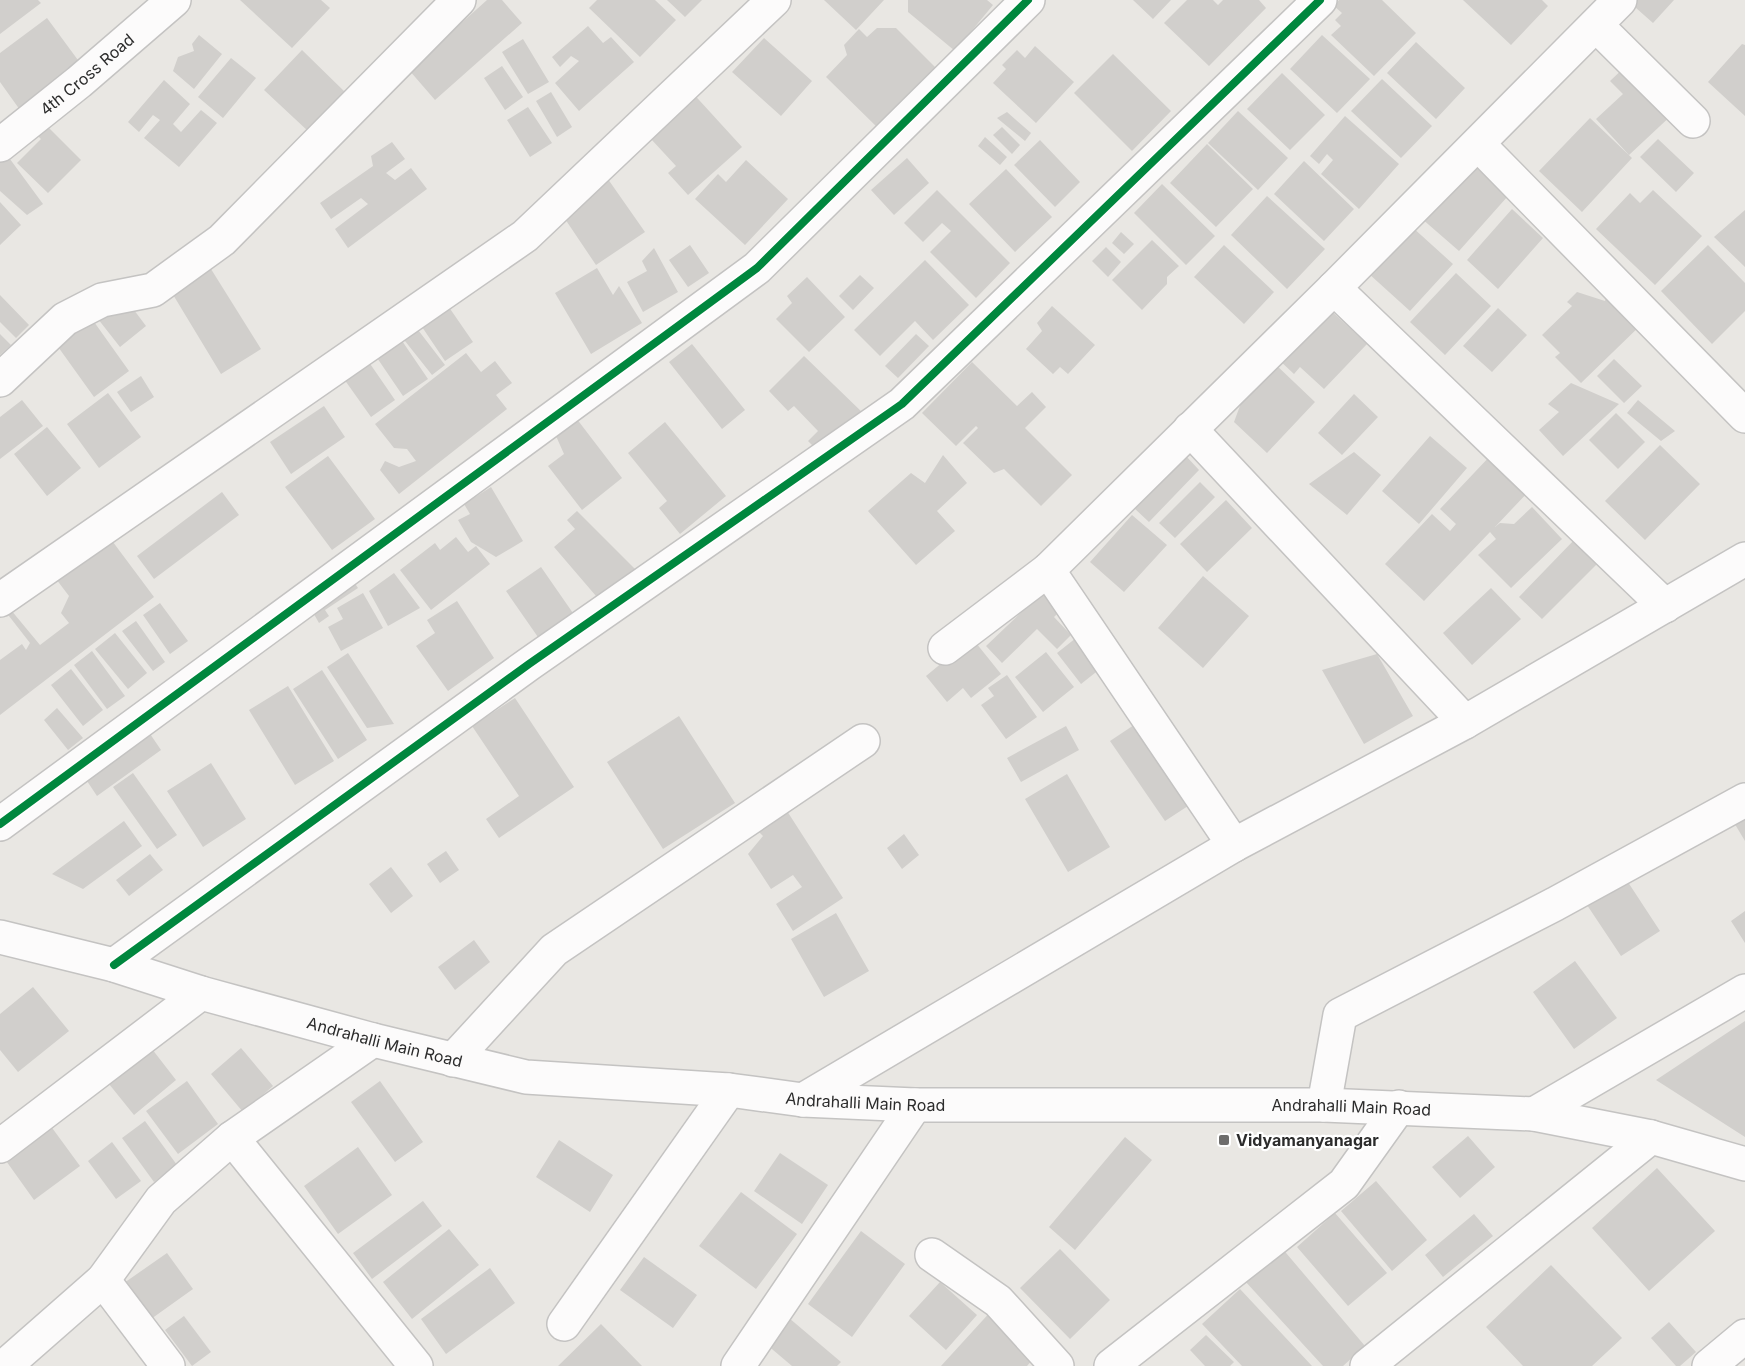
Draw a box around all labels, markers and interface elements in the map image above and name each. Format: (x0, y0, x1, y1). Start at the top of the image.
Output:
street label: 4th Cross Road (36, 29, 138, 119)
street label: Andrahalli Main Road (305, 1012, 465, 1071)
street label: Andrahalli Main Road (784, 1088, 945, 1115)
street label: Andrahalli Main Road (1271, 1095, 1432, 1120)
place label: Vidyamanyanagar (1236, 1130, 1379, 1150)
marker: Vidyamanyanagar (1217, 1133, 1231, 1147)

